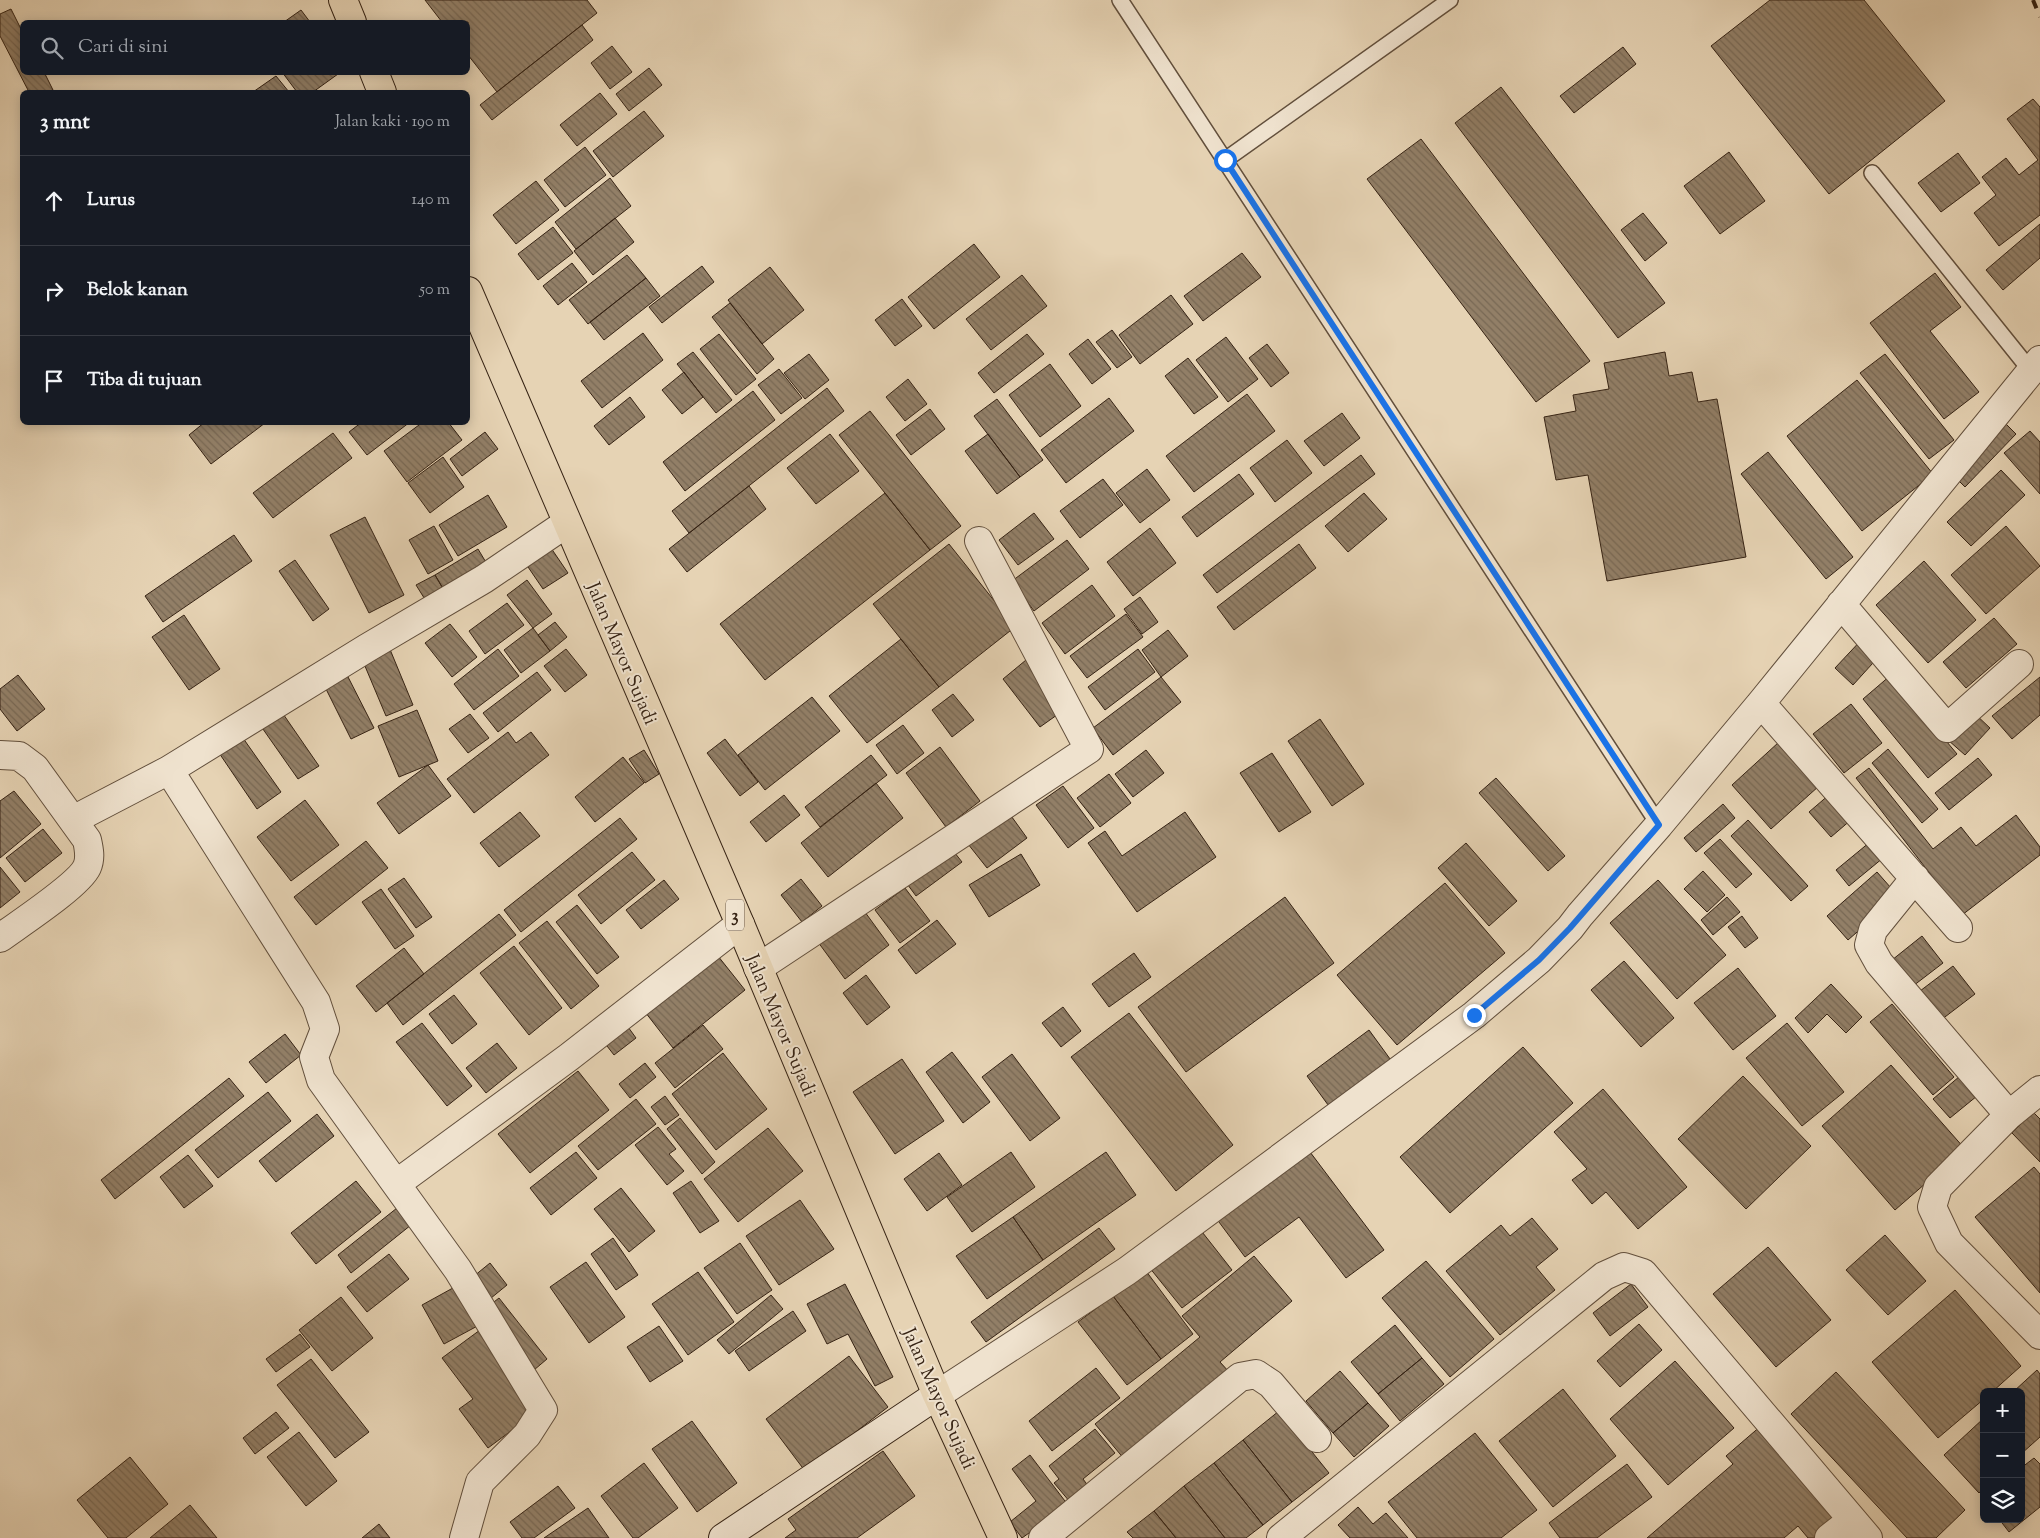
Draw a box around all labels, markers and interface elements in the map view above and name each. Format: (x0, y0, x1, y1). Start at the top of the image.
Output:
search box (20, 20, 470, 75)
icon: search (38, 34, 66, 62)
text: Cari di sini (78, 34, 168, 61)
text: 3 mnt (40, 108, 90, 138)
text: Jalan kaki · 190 m (335, 111, 450, 134)
route start (1214, 149, 1237, 172)
icon: ahead (40, 187, 68, 215)
text: Lurus (87, 187, 135, 214)
text: 140 m (412, 189, 450, 212)
icon: right (40, 277, 68, 305)
text: Belok kanan (87, 277, 188, 304)
text: 50 m (419, 279, 450, 302)
icon: arrive (40, 367, 68, 395)
text: Tiba di tujuan (87, 367, 202, 394)
street label: Jalan Mayor Sujadi (578, 578, 663, 729)
road number: 3 (726, 900, 744, 930)
street label: Jalan Mayor Sujadi (737, 950, 822, 1101)
route end (1463, 1004, 1486, 1027)
street label: Jalan Mayor Sujadi (894, 1323, 981, 1474)
map controls (1980, 1388, 2025, 1523)
button: + (1980, 1388, 2025, 1433)
button: − (1980, 1433, 2025, 1478)
button: layers (1980, 1478, 2025, 1523)

